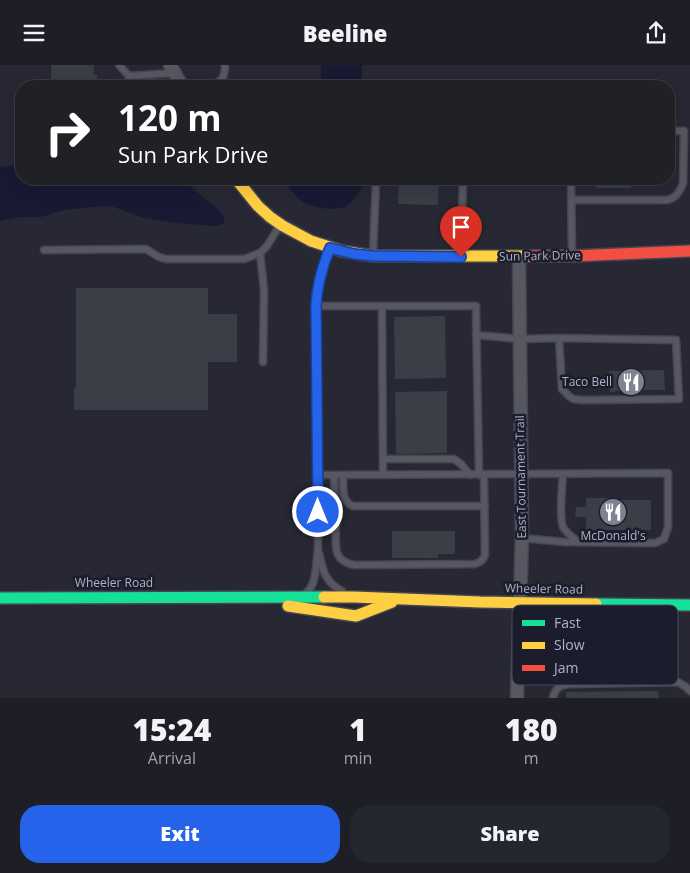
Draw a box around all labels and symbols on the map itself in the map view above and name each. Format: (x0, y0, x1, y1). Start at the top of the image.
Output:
pin (440, 206, 482, 257)
street label: Sun Park Drive (499, 246, 581, 265)
restaurant icon: Taco Bell (616, 367, 646, 397)
place label: Taco Bell (562, 373, 612, 390)
street label: East Tournament Trail (511, 415, 530, 539)
position arrow (291, 485, 343, 537)
restaurant icon: McDonald's (598, 497, 628, 527)
place label: McDonald's (580, 527, 646, 544)
street label: Wheeler Road (75, 574, 153, 591)
street label: Wheeler Road (505, 579, 583, 598)
legend (512, 605, 678, 685)
text: Fast (554, 613, 581, 632)
text: Slow (554, 635, 585, 654)
text: Jam (552, 658, 579, 677)

